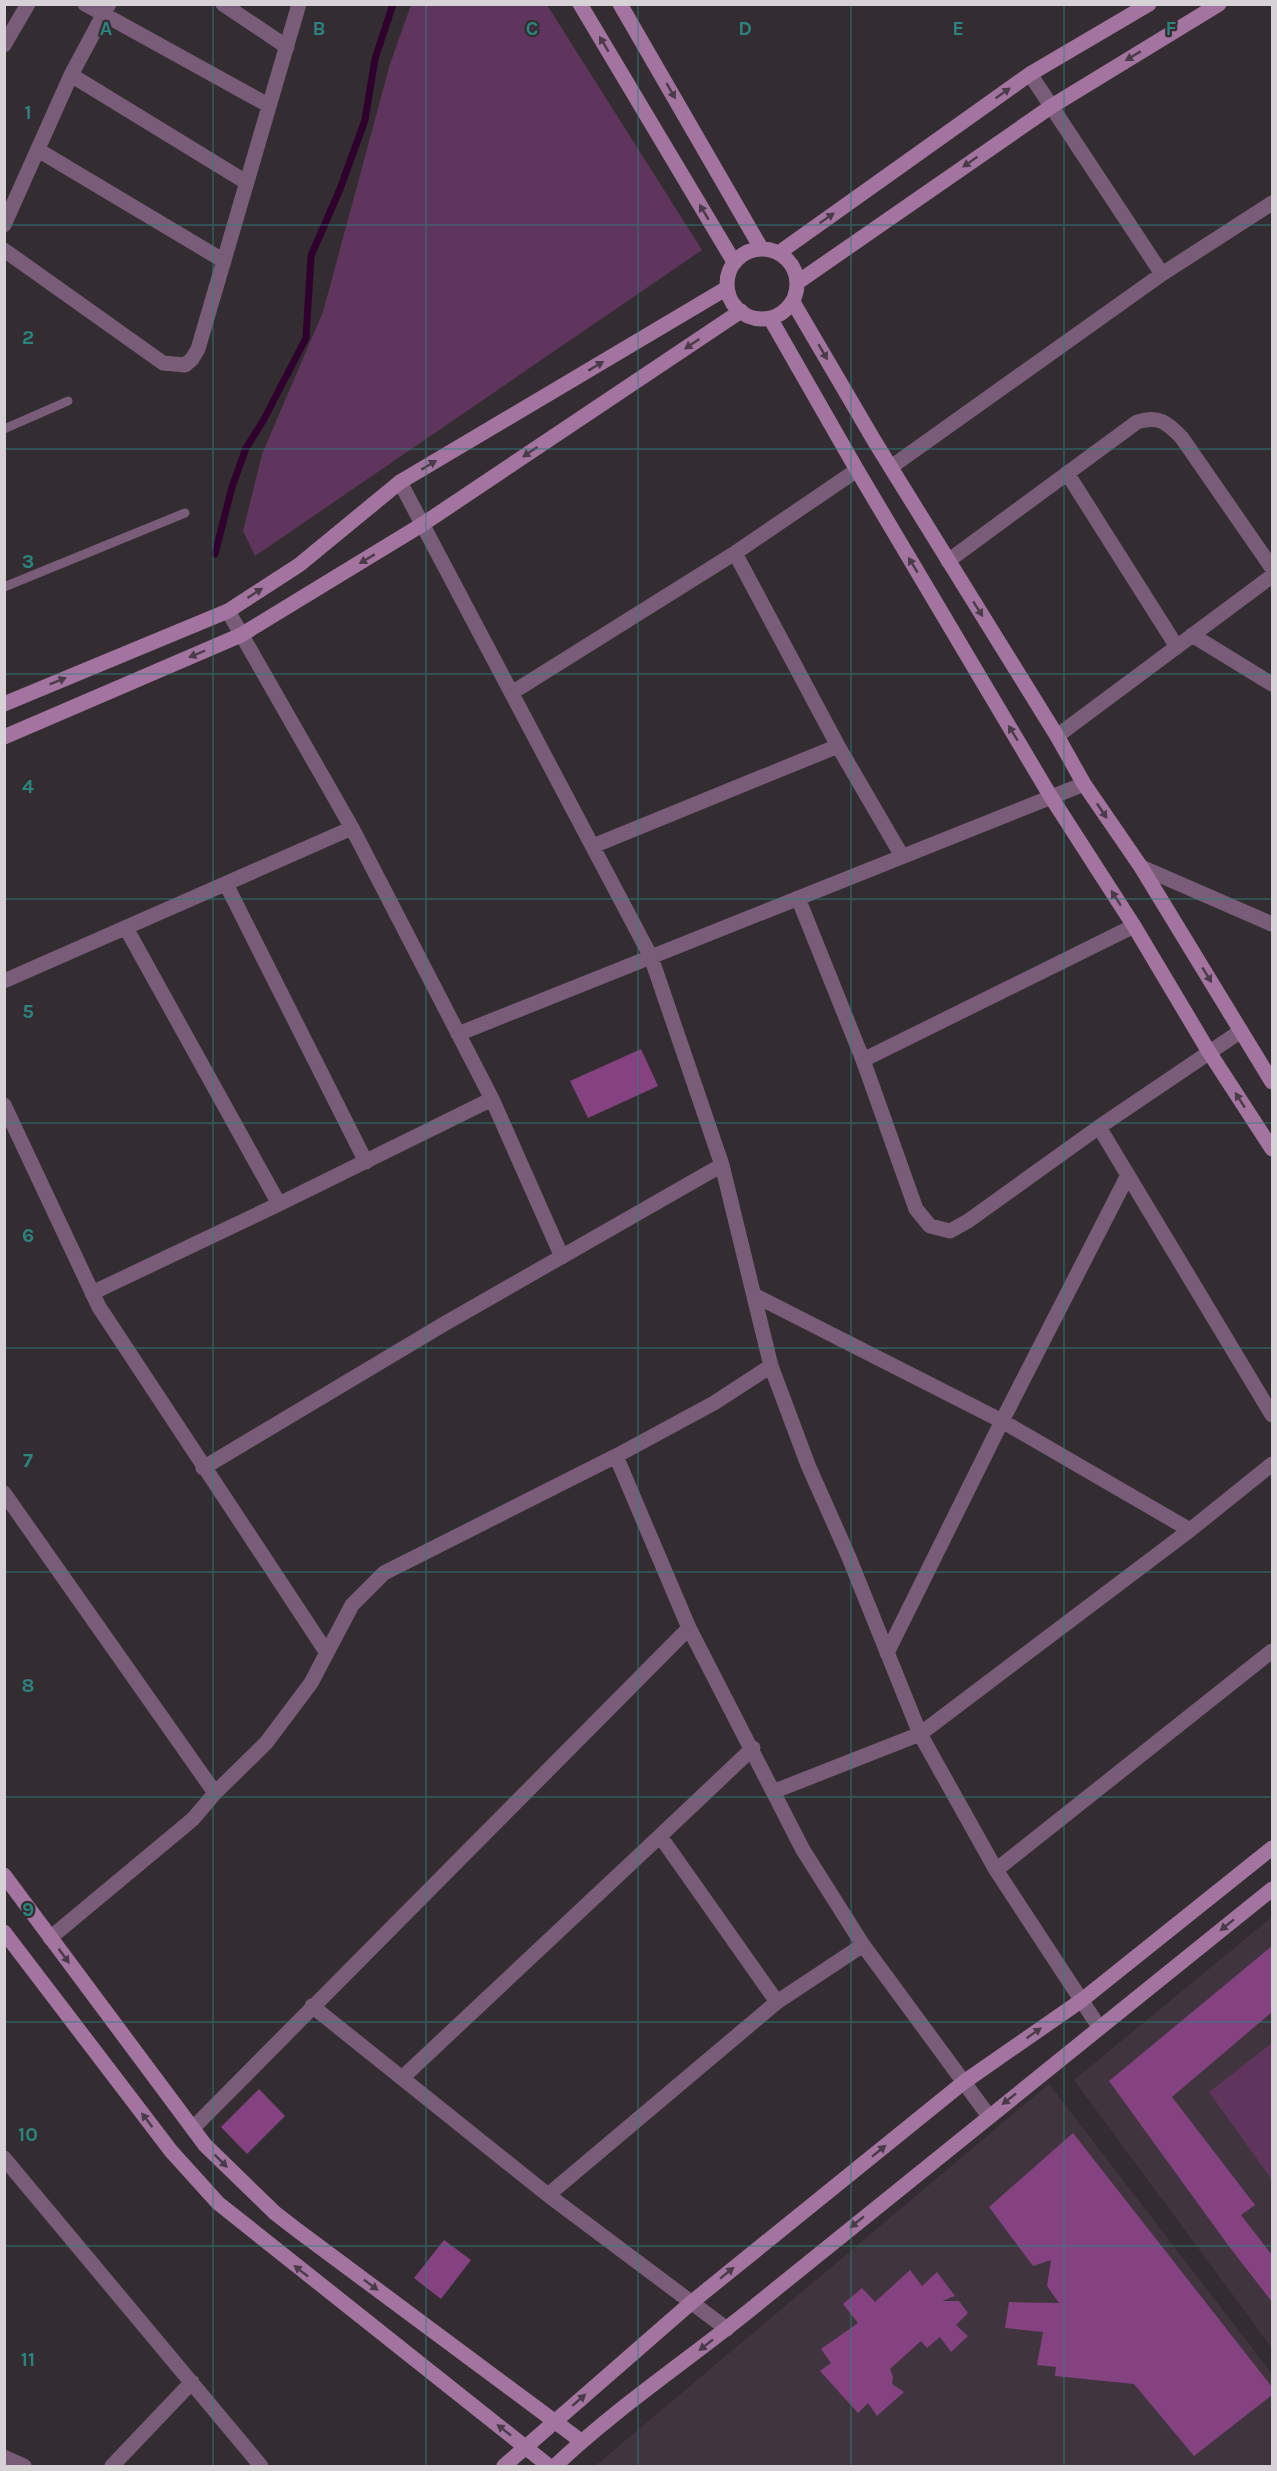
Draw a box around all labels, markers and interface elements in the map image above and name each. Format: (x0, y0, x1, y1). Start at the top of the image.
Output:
text: A (100, 17, 113, 40)
text: B (313, 17, 325, 40)
text: C (526, 17, 538, 40)
text: D (738, 17, 752, 40)
text: E (952, 17, 964, 40)
text: F (1166, 17, 1177, 40)
one-way arrow (599, 35, 609, 52)
one-way arrow (1125, 51, 1141, 62)
one-way arrow (665, 83, 675, 100)
one-way arrow (995, 87, 1011, 99)
text: 1 (24, 101, 32, 124)
one-way arrow (962, 156, 978, 168)
one-way arrow (699, 203, 709, 220)
one-way arrow (820, 213, 835, 225)
text: 2 (22, 326, 34, 349)
one-way arrow (684, 338, 700, 349)
one-way arrow (818, 344, 828, 361)
one-way arrow (588, 360, 604, 371)
one-way arrow (522, 447, 538, 458)
one-way arrow (421, 460, 437, 471)
text: 3 (22, 550, 34, 573)
one-way arrow (359, 553, 375, 564)
one-way arrow (908, 557, 919, 573)
one-way arrow (247, 588, 263, 599)
one-way arrow (973, 601, 984, 617)
one-way arrow (188, 650, 206, 659)
one-way arrow (50, 676, 68, 686)
one-way arrow (1007, 725, 1018, 741)
text: 4 (22, 775, 34, 798)
one-way arrow (1096, 803, 1107, 819)
one-way arrow (1111, 890, 1122, 906)
one-way arrow (1201, 967, 1212, 983)
text: 5 (22, 1000, 34, 1023)
one-way arrow (1235, 1092, 1246, 1108)
text: 6 (22, 1224, 34, 1247)
text: 7 (23, 1449, 33, 1472)
text: 8 (22, 1674, 34, 1697)
text: 9 (22, 1898, 34, 1921)
one-way arrow (1219, 1919, 1235, 1932)
one-way arrow (58, 1948, 70, 1964)
one-way arrow (1026, 2027, 1042, 2039)
one-way arrow (1001, 2092, 1016, 2105)
one-way arrow (141, 2112, 154, 2128)
text: 10 (18, 2123, 38, 2146)
one-way arrow (871, 2145, 886, 2158)
one-way arrow (213, 2153, 227, 2167)
one-way arrow (849, 2216, 865, 2229)
one-way arrow (293, 2264, 309, 2277)
one-way arrow (719, 2267, 735, 2280)
one-way arrow (362, 2279, 378, 2291)
one-way arrow (698, 2339, 714, 2352)
text: 11 (21, 2348, 35, 2371)
one-way arrow (571, 2394, 586, 2407)
one-way arrow (496, 2425, 511, 2437)

